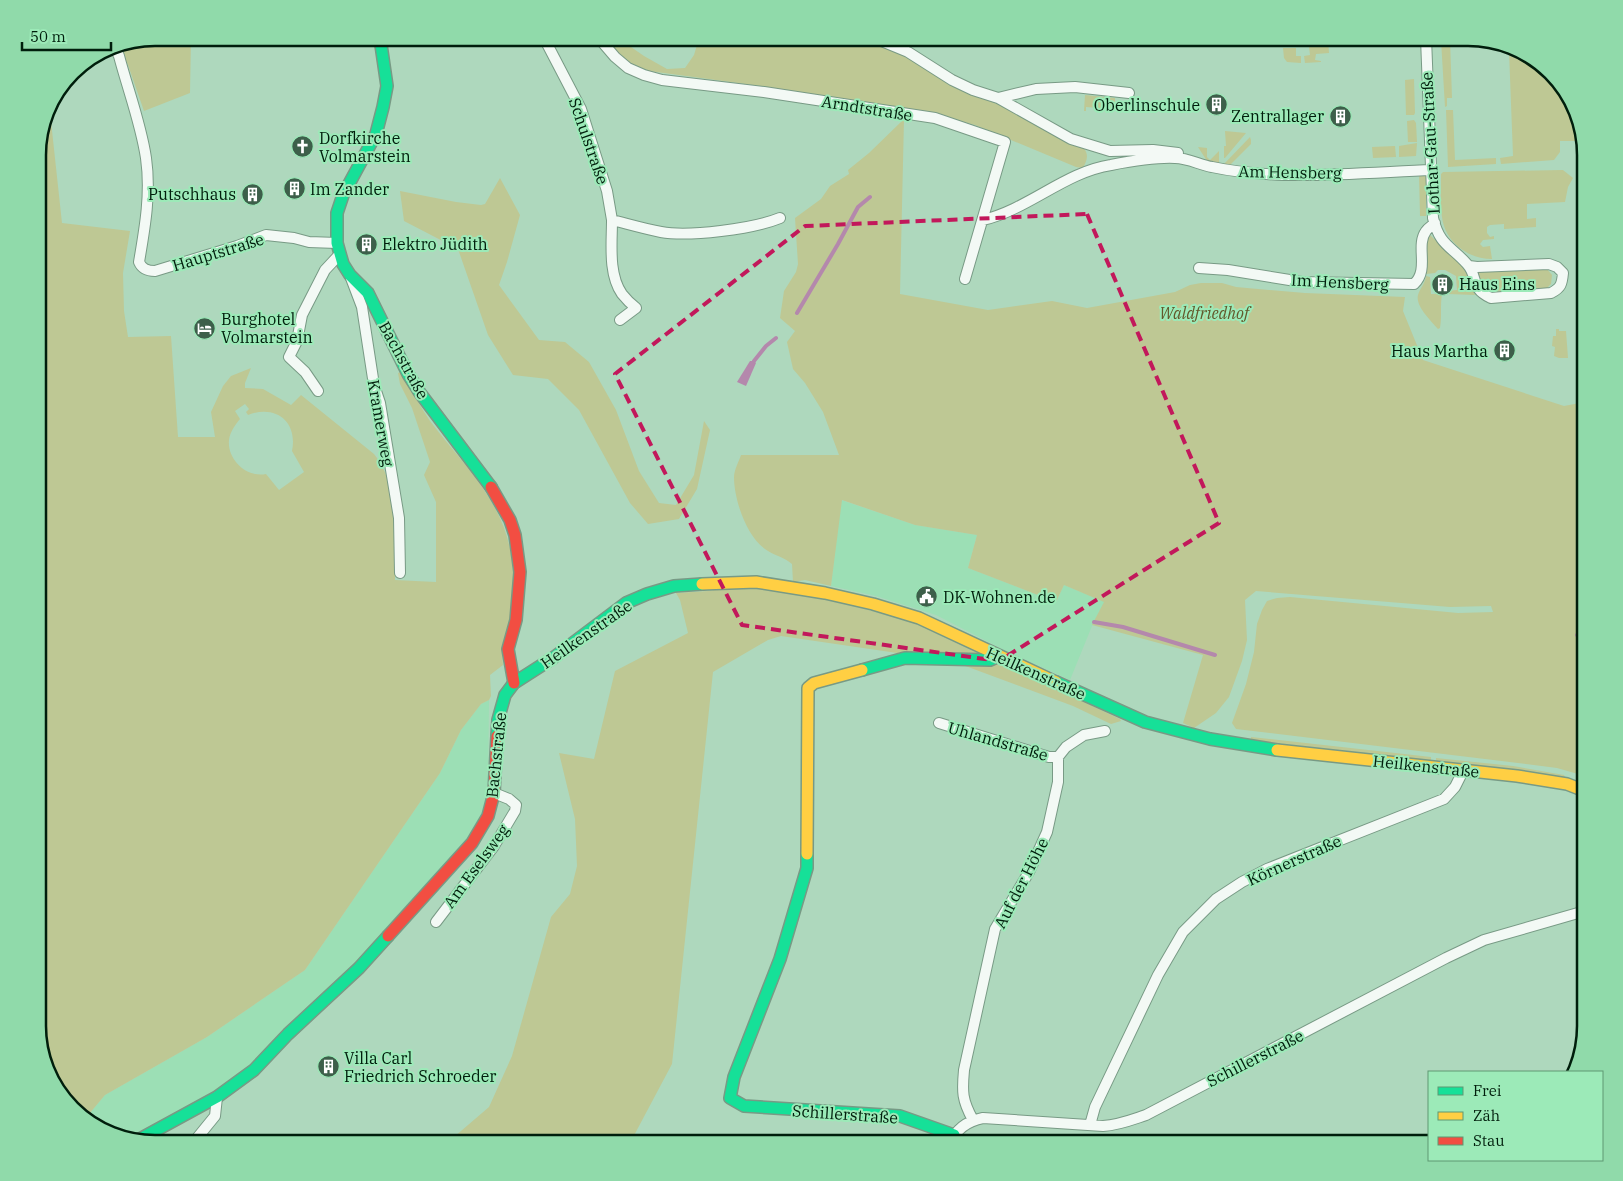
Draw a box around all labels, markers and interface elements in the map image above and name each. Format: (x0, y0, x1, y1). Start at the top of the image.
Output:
scale bar (22, 20, 111, 52)
text: 50 m (30, 27, 66, 46)
street label: Lothar-Gau-Straße (1416, 71, 1444, 215)
street label: Arndtstraße (820, 91, 914, 125)
building icon: Oberlinschule (1204, 93, 1228, 117)
street label: Schulstraße (565, 95, 613, 187)
place label: Oberlinschule (1094, 95, 1200, 115)
building icon: Zentrallager (1328, 104, 1352, 128)
place label: Zentrallager (1231, 106, 1324, 126)
place label: Dorfkirche Volmarstein (319, 128, 411, 166)
church icon: Dorfkirche Volmarstein (291, 135, 315, 159)
street label: Am Hensberg (1238, 161, 1342, 183)
building icon: Im Zander (282, 177, 306, 201)
place label: Im Zander (310, 179, 389, 199)
building icon: Putschhaus (240, 182, 264, 206)
place label: Putschhaus (148, 184, 236, 204)
street label: Hauptstraße (170, 229, 266, 275)
building icon: Elektro Jüdith (354, 232, 378, 256)
place label: Elektro Jüdith (382, 234, 488, 254)
street label: Im Hensberg (1291, 269, 1390, 295)
building icon: Haus Eins (1431, 272, 1455, 296)
place label: Haus Eins (1459, 274, 1535, 294)
park label: Waldfriedhof (1159, 303, 1252, 323)
place label: Burghotel Volmarstein (221, 309, 313, 347)
hotel icon: Burghotel Volmarstein (193, 316, 217, 340)
street label: Bachstraße (374, 318, 434, 402)
building icon: Haus Martha (1492, 339, 1516, 363)
place label: Haus Martha (1391, 341, 1488, 361)
street label: Kramerweg (364, 378, 399, 468)
public building icon: DK-Wohnen.de (915, 585, 939, 609)
place label: DK-Wohnen.de (943, 587, 1056, 607)
street label: Heilkenstraße (536, 595, 636, 673)
street label: Heilkenstraße (983, 642, 1089, 704)
street label: Bachstraße (482, 711, 510, 799)
street label: Uhlandstraße (946, 717, 1050, 765)
street label: Heilkenstraße (1372, 750, 1480, 782)
street label: Am Eselsweg (439, 820, 513, 912)
street label: Körnerstraße (1244, 830, 1344, 890)
street label: Auf der Höhe (990, 834, 1052, 932)
street label: Schillerstraße (1203, 1025, 1307, 1091)
place label: Villa Carl Friedrich Schroeder (344, 1048, 496, 1086)
building icon: Villa Carl Friedrich Schroeder (316, 1055, 340, 1079)
legend (1428, 1071, 1603, 1161)
text: Frei (1473, 1081, 1502, 1100)
street label: Schillerstraße (791, 1100, 899, 1128)
text: Zäh (1473, 1106, 1500, 1125)
text: Stau (1473, 1131, 1505, 1150)

